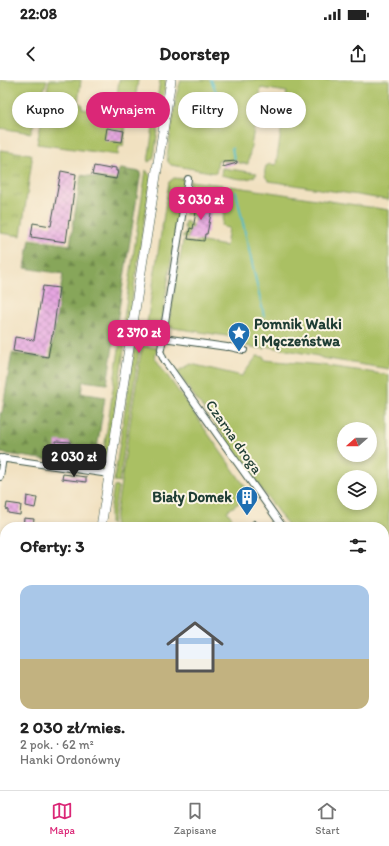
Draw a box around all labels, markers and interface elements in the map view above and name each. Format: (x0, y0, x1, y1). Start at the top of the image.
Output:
text: 22:08 (20, 5, 57, 23)
icon: back (20, 43, 42, 65)
text: Doorstep (159, 43, 230, 65)
icon: share (347, 43, 369, 65)
chip: Kupno (12, 92, 78, 128)
chip: Wynajem (86, 92, 170, 128)
chip: Filtry (178, 92, 238, 128)
chip: Nowe (246, 92, 306, 128)
pin: 3 030 zł (160, 187, 242, 221)
text: 3 030 zł (178, 192, 224, 207)
place label: Pomnik Walki i Męczeństwa (254, 315, 342, 351)
pin: 2 370 zł (98, 320, 180, 354)
place icon: Pomnik Walki i Męczeństwa (226, 320, 252, 353)
text: 2 370 zł (117, 325, 161, 340)
street label: Czarna droga (202, 396, 266, 478)
north arrow (337, 422, 377, 462)
map controls (337, 422, 377, 510)
pin: 2 030 zł (33, 444, 115, 478)
text: 2 030 zł (51, 449, 97, 464)
button: layers (337, 470, 377, 510)
building icon: Biały Domek (234, 484, 260, 517)
place label: Biały Domek (152, 488, 232, 507)
icon: filters (347, 535, 369, 557)
text: Oferty: 3 (20, 536, 85, 556)
icon: home (159, 611, 231, 683)
text: 2 030 zł/mies. (20, 717, 125, 737)
text: 2 pok. · 62 m² (20, 737, 94, 752)
text: Hanki Ordonówny (20, 752, 120, 767)
tab: Mapa (49, 800, 75, 837)
tab: Zapisane (174, 800, 216, 837)
tab: Start (315, 800, 340, 837)

